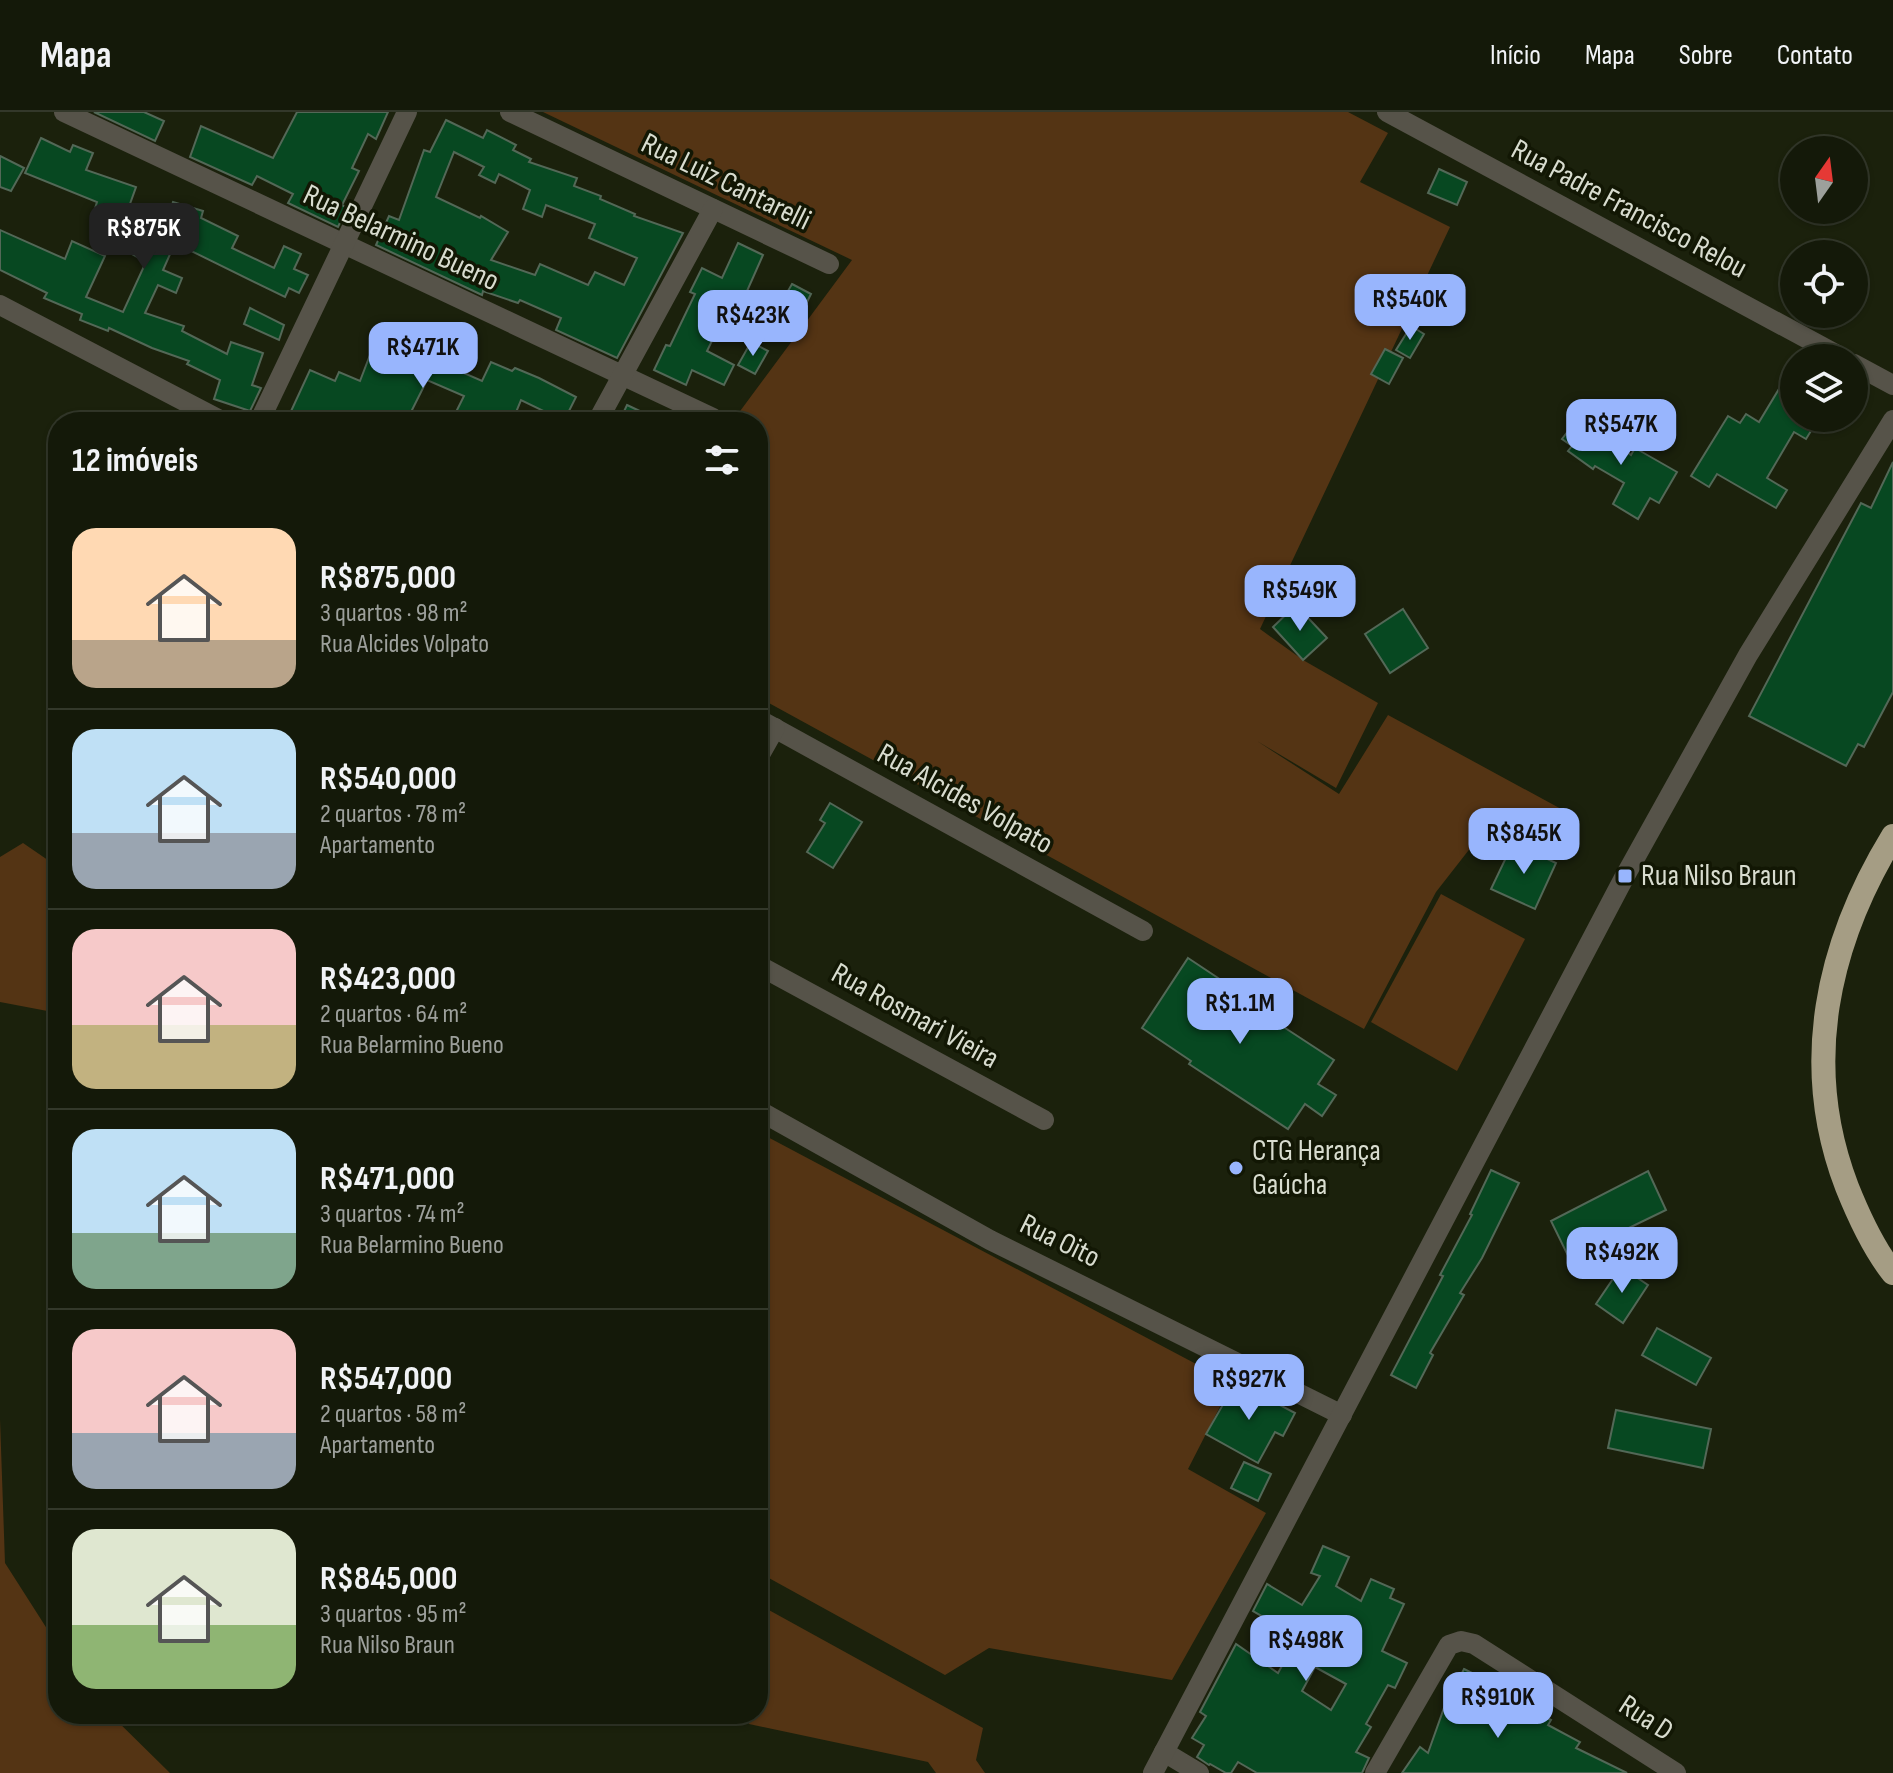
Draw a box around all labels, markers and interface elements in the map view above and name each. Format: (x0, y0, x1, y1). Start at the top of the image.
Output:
text: Mapa (40, 33, 112, 78)
text: Início (1490, 39, 1541, 72)
text: Mapa (1585, 39, 1635, 72)
text: Sobre (1679, 39, 1733, 72)
text: Contato (1777, 39, 1853, 72)
street label: Rua Luiz Cantarelli (635, 125, 817, 239)
street label: Rua Padre Francisco Relou (1505, 132, 1753, 286)
north arrow (1780, 136, 1868, 224)
map controls (1780, 136, 1868, 432)
street label: Rua Belarmino Bueno (297, 177, 505, 299)
pin: R$875K (79, 203, 209, 271)
text: R$875K (107, 213, 181, 244)
button: locate (1780, 240, 1868, 328)
pin: R$540K (1345, 274, 1475, 342)
text: R$540K (1373, 284, 1447, 315)
pin: R$423K (688, 290, 818, 358)
text: R$423K (716, 300, 790, 331)
pin: R$471K (358, 322, 488, 390)
text: R$471K (387, 332, 459, 363)
button: layers (1780, 344, 1868, 432)
pin: R$547K (1556, 399, 1686, 467)
text: R$547K (1584, 409, 1658, 440)
icon: filters (700, 438, 744, 482)
text: 12 imóveis (72, 440, 198, 481)
text: R$875,000 (320, 557, 456, 598)
icon: home (136, 560, 232, 656)
pin: R$549K (1235, 565, 1365, 633)
text: R$549K (1263, 575, 1337, 606)
text: 3 quartos · 98 m² (320, 598, 468, 629)
text: Rua Alcides Volpato (320, 629, 489, 660)
street label: Rua Alcides Volpato (871, 736, 1059, 862)
text: R$540,000 (320, 758, 457, 799)
icon: home (136, 761, 232, 857)
text: 2 quartos · 78 m² (320, 799, 466, 830)
pin: R$845K (1459, 808, 1589, 876)
text: R$845K (1486, 818, 1562, 849)
text: Apartamento (320, 830, 435, 861)
place label: Rua Nilso Braun (1641, 858, 1797, 894)
marker: Rua Nilso Braun (1616, 867, 1634, 885)
street label: Rua Rosmari Vieira (825, 955, 1005, 1077)
text: R$423,000 (320, 958, 456, 999)
icon: home (136, 961, 232, 1057)
pin: R$1.1M (1175, 978, 1305, 1046)
text: R$1.1M (1205, 988, 1275, 1019)
text: 2 quartos · 64 m² (320, 999, 467, 1030)
text: Rua Belarmino Bueno (320, 1030, 504, 1061)
place label: CTG Herança Gaúcha (1252, 1133, 1381, 1203)
text: R$471,000 (320, 1158, 455, 1199)
marker: CTG Herança Gaúcha (1227, 1159, 1245, 1177)
icon: home (136, 1161, 232, 1257)
text: 3 quartos · 74 m² (320, 1199, 465, 1230)
street label: Rua Oito (1014, 1206, 1106, 1276)
pin: R$492K (1557, 1227, 1687, 1295)
text: Rua Belarmino Bueno (320, 1230, 504, 1261)
text: R$492K (1585, 1237, 1659, 1268)
pin: R$927K (1184, 1354, 1314, 1422)
text: R$547,000 (320, 1358, 452, 1399)
icon: home (136, 1361, 232, 1457)
text: R$927K (1212, 1364, 1286, 1395)
text: 2 quartos · 58 m² (320, 1399, 466, 1430)
text: Apartamento (320, 1430, 435, 1461)
text: R$845,000 (320, 1558, 457, 1599)
icon: home (136, 1561, 232, 1657)
text: 3 quartos · 95 m² (320, 1599, 467, 1630)
pin: R$498K (1241, 1615, 1371, 1683)
text: R$498K (1268, 1625, 1344, 1656)
text: Rua Nilso Braun (320, 1630, 455, 1661)
pin: R$910K (1433, 1672, 1563, 1740)
text: R$910K (1461, 1682, 1535, 1713)
street label: Rua D (1612, 1687, 1680, 1749)

